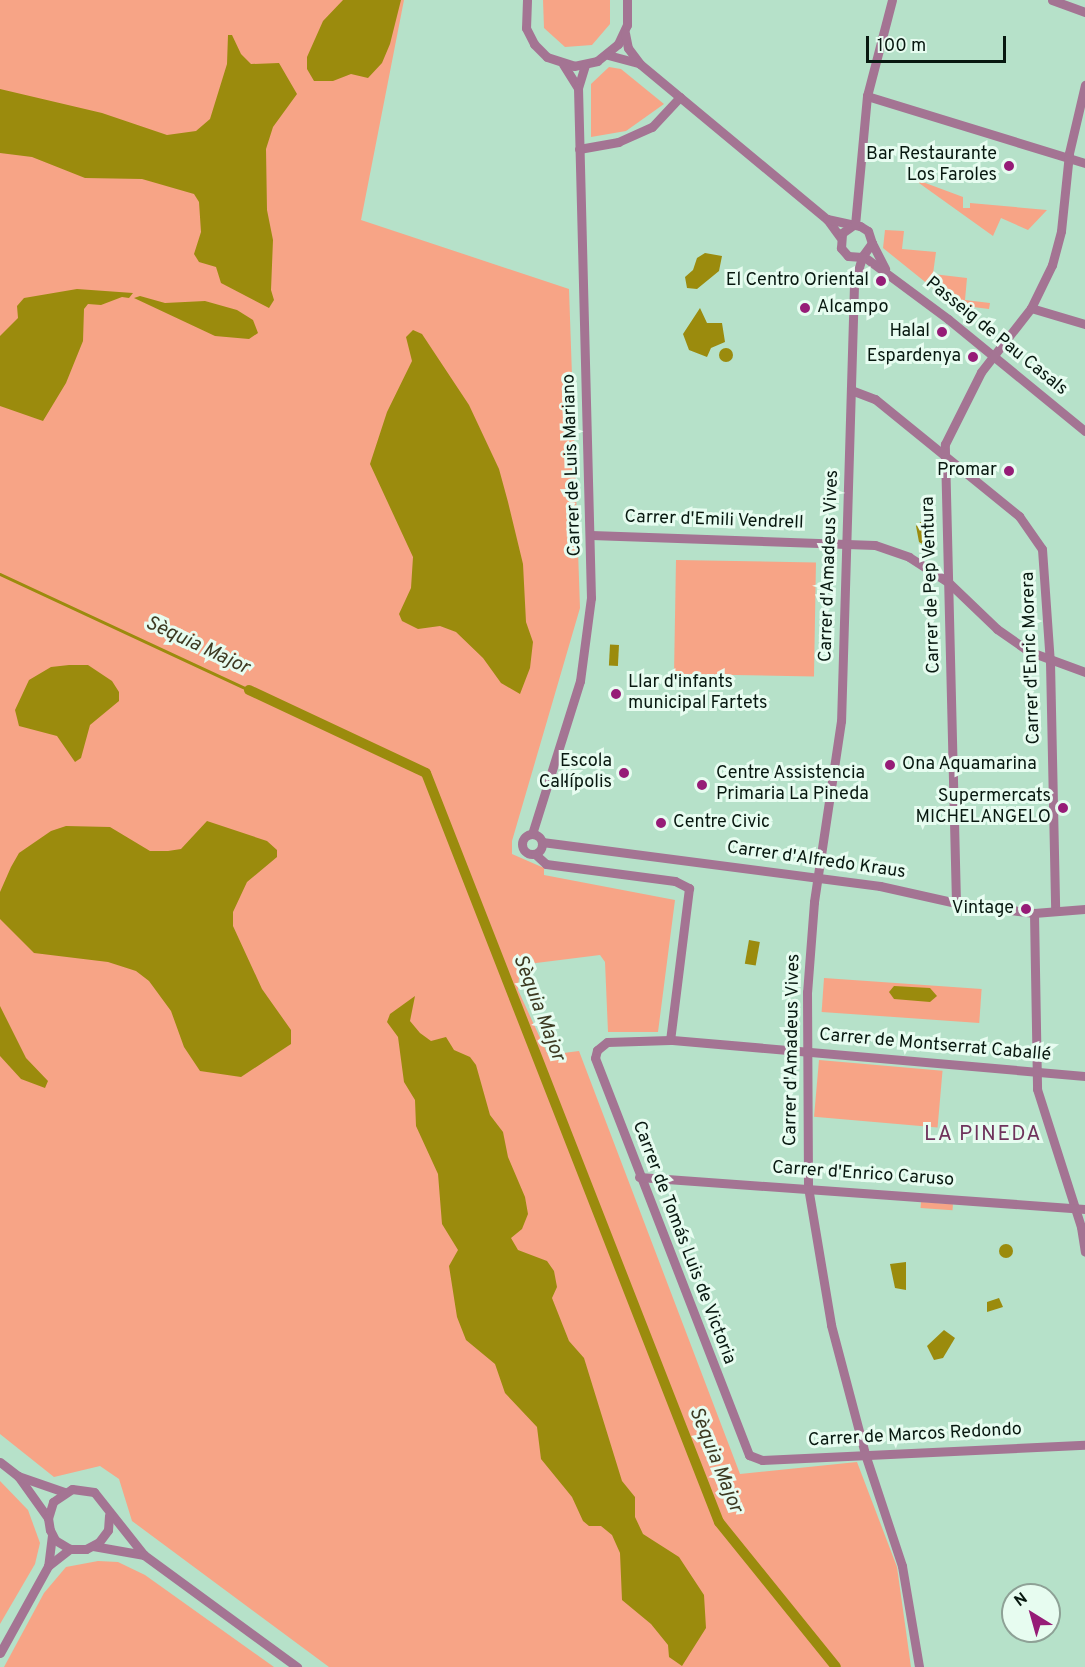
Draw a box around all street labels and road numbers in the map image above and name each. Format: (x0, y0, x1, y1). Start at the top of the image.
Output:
street label: Passeig de Pau Casals (921, 273, 1071, 401)
street label: Carrer de Luis Mariano (559, 373, 587, 557)
street label: Carrer d'Amadeus Vives (816, 469, 844, 663)
street label: Carrer de Pep Ventura (918, 496, 946, 674)
street label: Carrer d'Emili Vendrell (624, 507, 804, 535)
street label: Carrer d'Enric Morera (1018, 571, 1046, 745)
street label: Carrer d'Alfredo Kraus (725, 838, 907, 884)
street label: Carrer d'Amadeus Vives (781, 953, 805, 1147)
street label: Carrer de Montserrat Caballé (818, 1025, 1052, 1067)
street label: Carrer de Tomás Luis de Victoria (626, 1118, 740, 1368)
street label: Carrer d'Enrico Caruso (771, 1158, 955, 1192)
street label: Carrer de Marcos Redondo (808, 1420, 1022, 1452)

